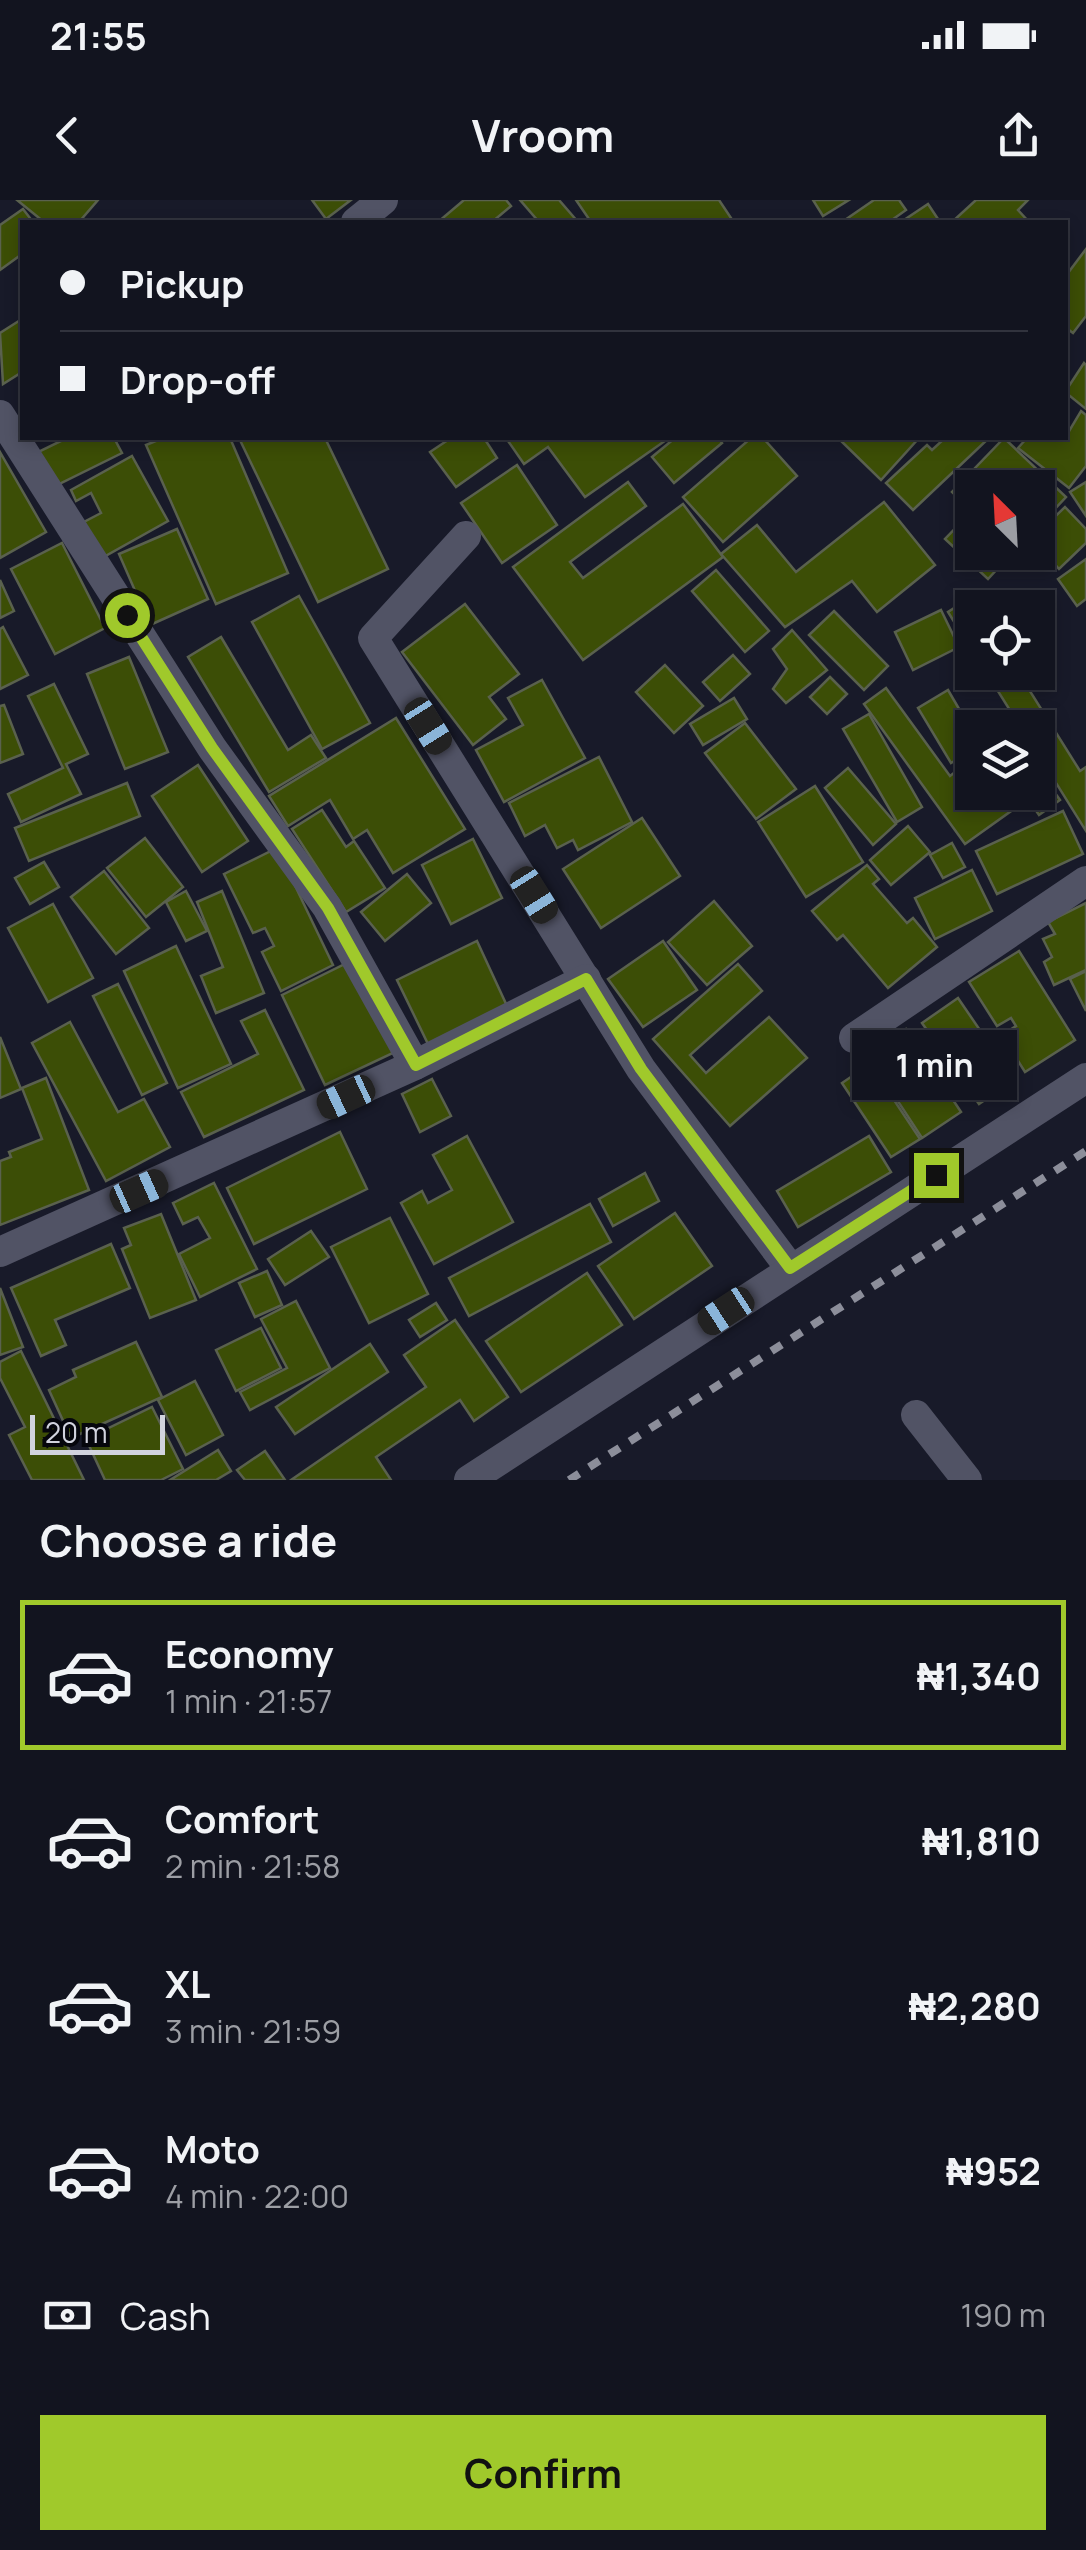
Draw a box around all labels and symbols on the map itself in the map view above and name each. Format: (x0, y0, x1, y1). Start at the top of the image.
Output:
north arrow (955, 470, 1055, 570)
route start (105, 593, 150, 638)
car (399, 693, 457, 759)
car (505, 862, 563, 928)
callout: 1 min (854, 1030, 1018, 1100)
car (312, 1071, 380, 1123)
route end (914, 1153, 959, 1198)
car (105, 1165, 173, 1217)
car (693, 1282, 759, 1340)
scale bar (30, 1410, 165, 1454)

